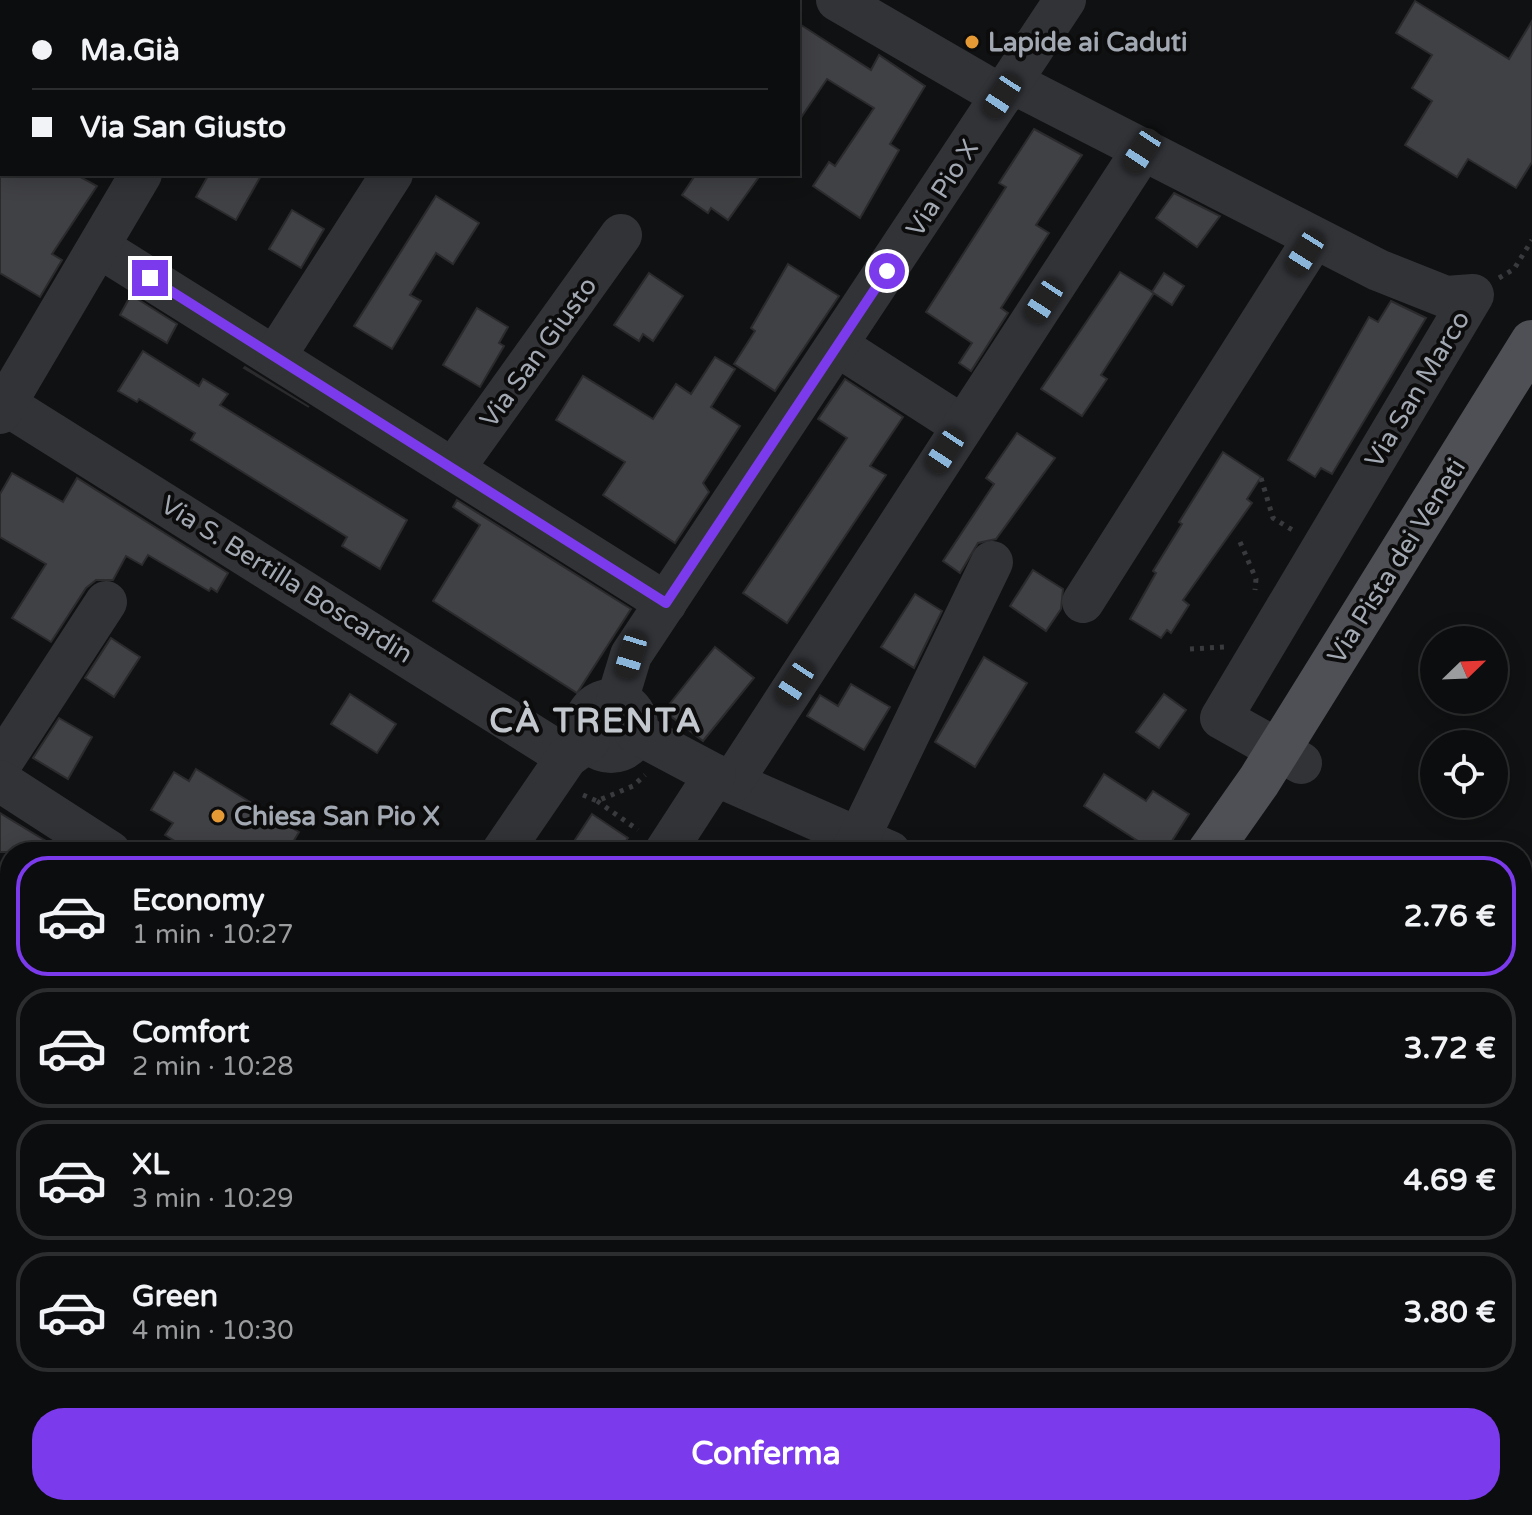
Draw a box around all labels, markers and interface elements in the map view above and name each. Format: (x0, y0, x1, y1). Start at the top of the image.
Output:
place label: Lapide ai Caduti (988, 27, 1188, 58)
text: Ma.Già (80, 32, 180, 69)
marker: Lapide ai Caduti (963, 33, 981, 51)
car (979, 69, 1025, 123)
text: Via San Giusto (80, 109, 286, 146)
car (1119, 124, 1165, 178)
street label: Via Pio X (900, 134, 985, 243)
car (1282, 226, 1328, 280)
route start (869, 253, 905, 289)
route end (132, 260, 168, 296)
street label: Via San Giusto (473, 271, 603, 434)
car (1021, 274, 1067, 328)
street label: Via San Marco (1358, 305, 1476, 473)
car (922, 424, 968, 478)
street label: Via Pista dei Veneti (1321, 453, 1472, 669)
street label: Via S. Bertilla Boscardin (155, 489, 419, 670)
north arrow (1420, 626, 1508, 714)
map controls (1420, 626, 1508, 818)
car (613, 629, 649, 681)
car (772, 656, 818, 710)
district label: CÀ TRENTA (489, 700, 703, 742)
button: locate (1420, 730, 1508, 818)
place label: Chiesa San Pio X (234, 801, 440, 832)
marker: Chiesa San Pio X (209, 807, 227, 825)
icon: car (36, 880, 108, 952)
text: Economy (132, 882, 265, 919)
text: 2.76 € (1404, 898, 1496, 935)
text: 1 min · 10:27 (132, 919, 294, 950)
icon: car (36, 1012, 108, 1084)
text: Comfort (132, 1014, 250, 1051)
text: 3.72 € (1404, 1030, 1496, 1067)
text: 2 min · 10:28 (132, 1051, 294, 1082)
icon: car (36, 1144, 108, 1216)
text: XL (132, 1146, 169, 1183)
text: 4.69 € (1403, 1162, 1496, 1199)
text: 3 min · 10:29 (132, 1183, 294, 1214)
icon: car (36, 1276, 108, 1348)
text: Green (132, 1278, 218, 1315)
text: 3.80 € (1404, 1294, 1496, 1331)
text: 4 min · 10:30 (132, 1315, 294, 1346)
button: Conferma (32, 1408, 1500, 1500)

